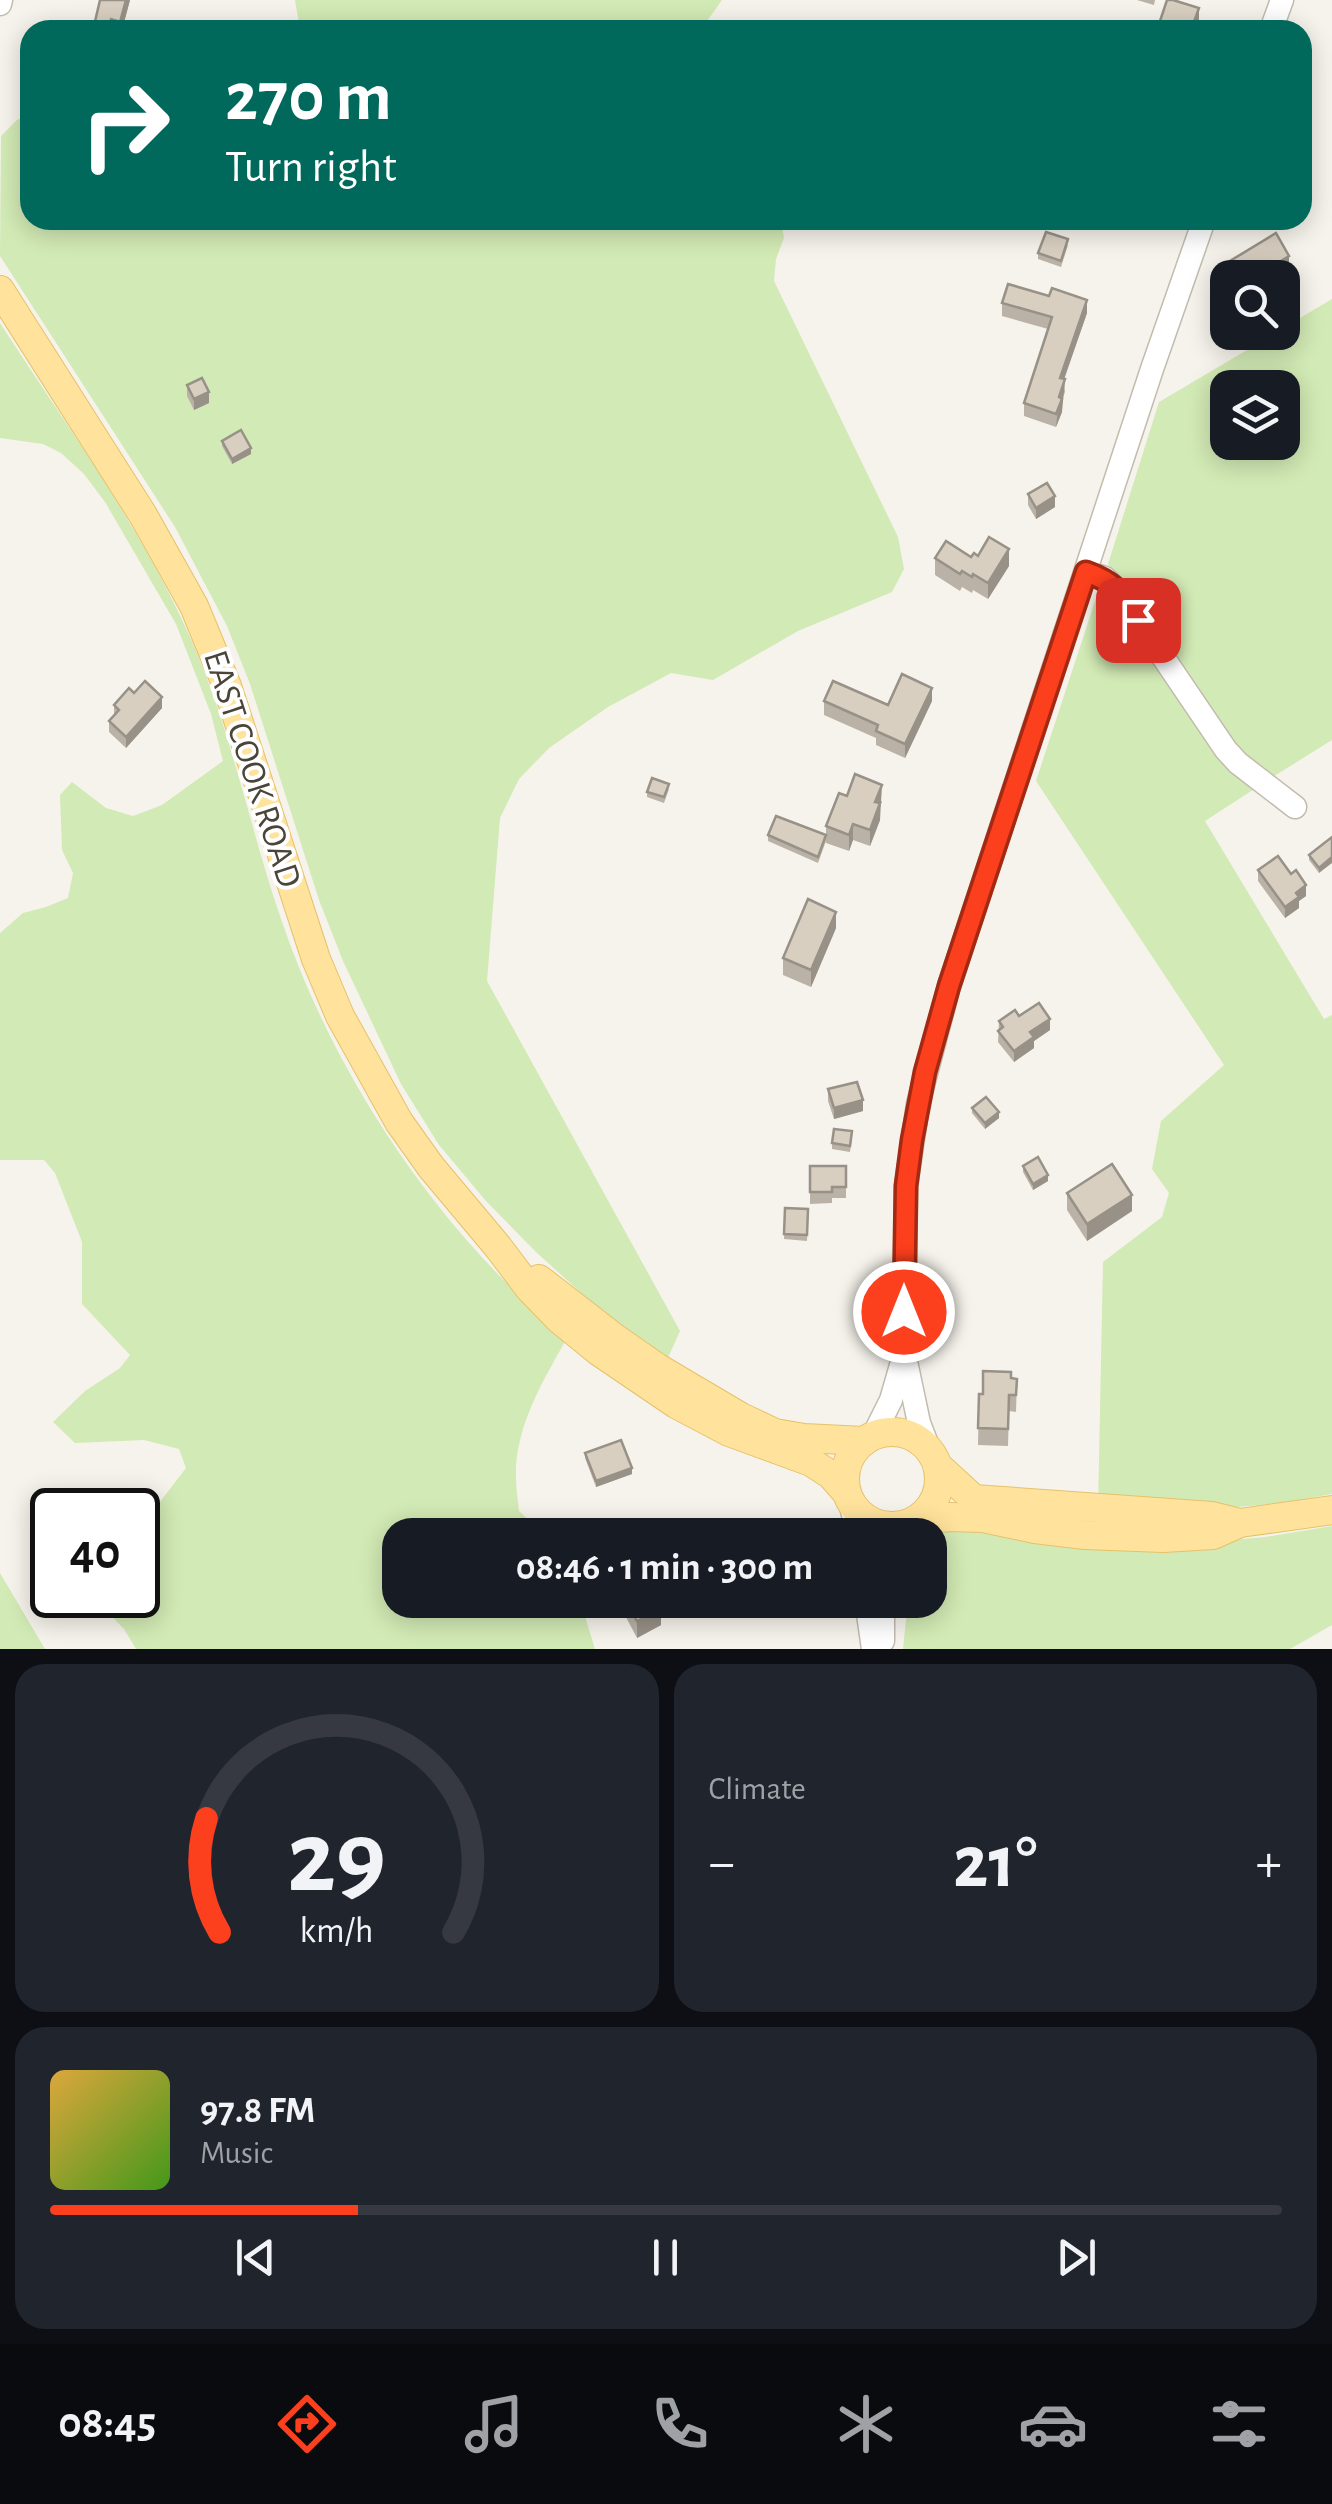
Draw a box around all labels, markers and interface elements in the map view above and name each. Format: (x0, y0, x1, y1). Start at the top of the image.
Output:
icon: right (60, 60, 190, 190)
text: 270 m (225, 63, 392, 133)
text: Turn right (225, 145, 397, 190)
map controls (1210, 260, 1300, 460)
button: search (1210, 260, 1300, 350)
button: layers (1210, 370, 1300, 460)
pin (1096, 578, 1181, 663)
icon: arrive (1111, 593, 1166, 648)
street label: EAST COOK ROAD (197, 646, 307, 892)
position arrow (852, 1260, 956, 1364)
speed limit sign: 40 (30, 1488, 160, 1618)
text: 08:46 · 1 min · 300 m (516, 1549, 813, 1587)
text: Climate (709, 1773, 806, 1805)
text: 29 (287, 1807, 386, 1911)
text: 21° (953, 1826, 1037, 1901)
text: − (709, 1836, 735, 1891)
text: + (1256, 1836, 1282, 1891)
text: km/h (300, 1913, 374, 1949)
text: 97.8 FM (200, 2092, 315, 2130)
text: Music (200, 2137, 273, 2169)
icon: previous (228, 2230, 283, 2285)
icon: pause (638, 2230, 693, 2285)
icon: next (1049, 2230, 1104, 2285)
icon: directions (272, 2389, 342, 2459)
icon: music (459, 2389, 529, 2459)
icon: phone (645, 2389, 715, 2459)
icon: climate (831, 2389, 901, 2459)
icon: car (1018, 2389, 1088, 2459)
icon: filters (1204, 2389, 1274, 2459)
text: 08:45 (58, 2401, 156, 2446)

